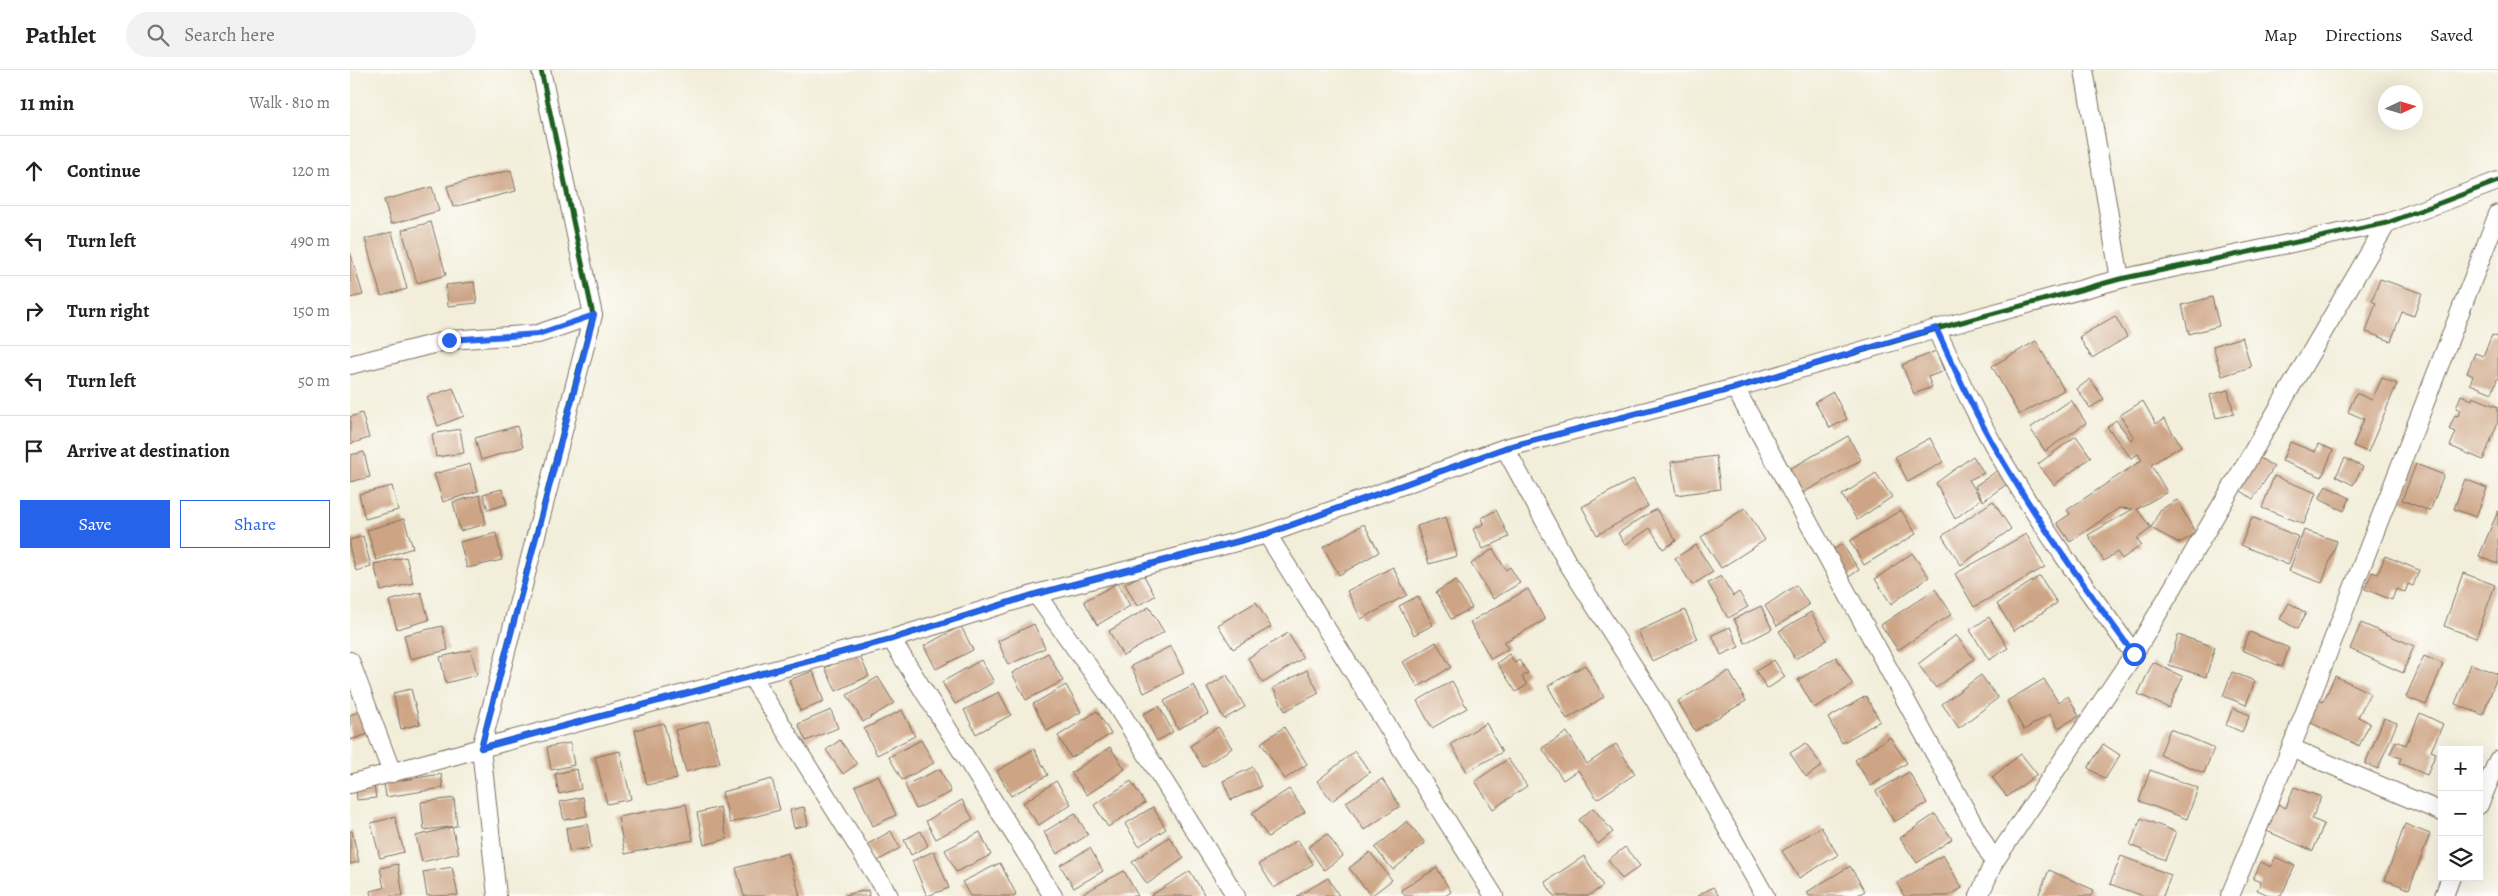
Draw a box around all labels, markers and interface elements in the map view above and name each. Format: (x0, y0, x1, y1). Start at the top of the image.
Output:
search box (126, 12, 476, 57)
text: Pathlet (25, 19, 96, 51)
icon: search (144, 21, 172, 49)
text: Search here (184, 22, 275, 48)
text: Map (2264, 23, 2297, 47)
text: Directions (2325, 23, 2402, 47)
text: Saved (2430, 23, 2473, 47)
north arrow (2378, 85, 2423, 130)
text: 11 min (20, 89, 74, 117)
text: Walk · 810 m (249, 92, 330, 114)
icon: ahead (20, 157, 48, 185)
text: Continue (67, 158, 141, 184)
text: 120 m (292, 160, 330, 182)
icon: left (20, 227, 48, 255)
text: Turn left (67, 228, 136, 254)
text: 490 m (290, 230, 330, 252)
icon: right (20, 297, 48, 325)
text: Turn right (67, 298, 149, 324)
text: 150 m (293, 300, 330, 322)
route end (438, 329, 461, 352)
icon: left (20, 367, 48, 395)
text: Turn left (67, 368, 136, 394)
text: 50 m (298, 370, 330, 392)
icon: arrive (20, 437, 48, 465)
text: Arrive at destination (67, 438, 230, 464)
button: Save (20, 500, 170, 548)
button: Share (180, 500, 330, 548)
route start (2123, 643, 2146, 666)
map controls (2438, 746, 2483, 881)
button: + (2438, 746, 2483, 791)
button: − (2438, 791, 2483, 836)
button: layers (2438, 836, 2483, 881)

